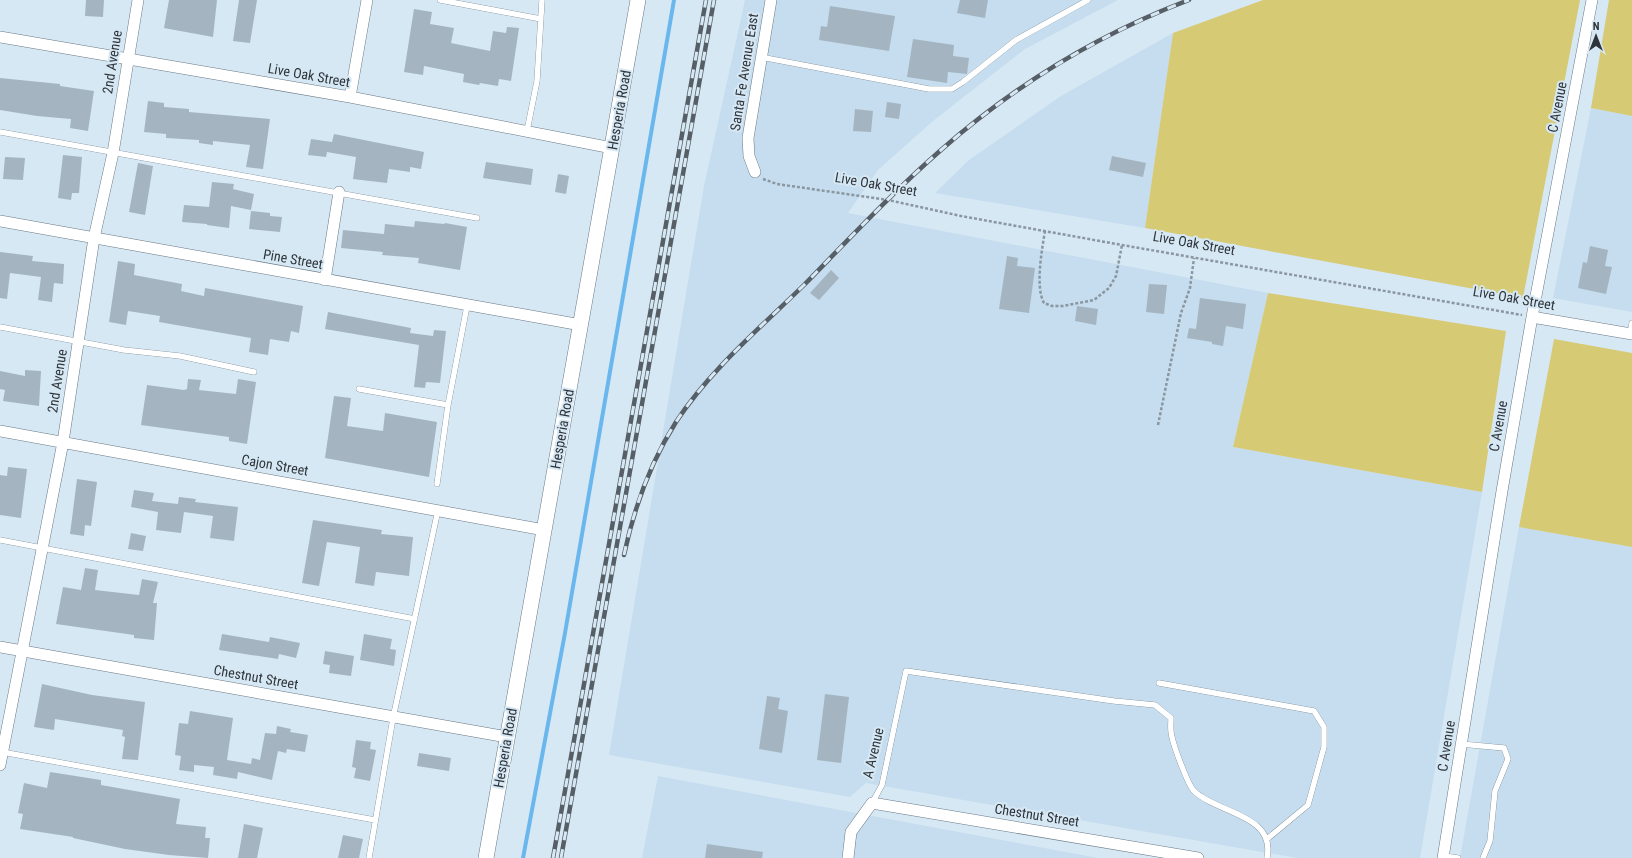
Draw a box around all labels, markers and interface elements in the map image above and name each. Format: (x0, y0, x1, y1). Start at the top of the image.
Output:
street label: Santa Fe Avenue East (727, 12, 761, 132)
north arrow (1576, 16, 1616, 56)
text: N (1593, 20, 1600, 33)
street label: 2nd Avenue (99, 29, 125, 95)
street label: Live Oak Street (267, 60, 351, 90)
street label: Hesperia Road (604, 69, 634, 151)
street label: C Avenue (1544, 80, 1570, 134)
street label: Live Oak Street (834, 169, 918, 199)
street label: Live Oak Street (1152, 228, 1236, 258)
street label: Pine Street (262, 246, 324, 272)
street label: Live Oak Street (1472, 283, 1556, 313)
street label: 2nd Avenue (44, 348, 70, 414)
street label: Hesperia Road (547, 388, 577, 470)
street label: C Avenue (1486, 399, 1510, 453)
street label: Cajon Street (240, 451, 310, 479)
street label: Chestnut Street (213, 662, 299, 692)
street label: Hesperia Road (490, 707, 520, 789)
street label: C Avenue (1434, 719, 1458, 773)
street label: A Avenue (859, 726, 887, 780)
street label: Chestnut Street (994, 800, 1080, 830)

